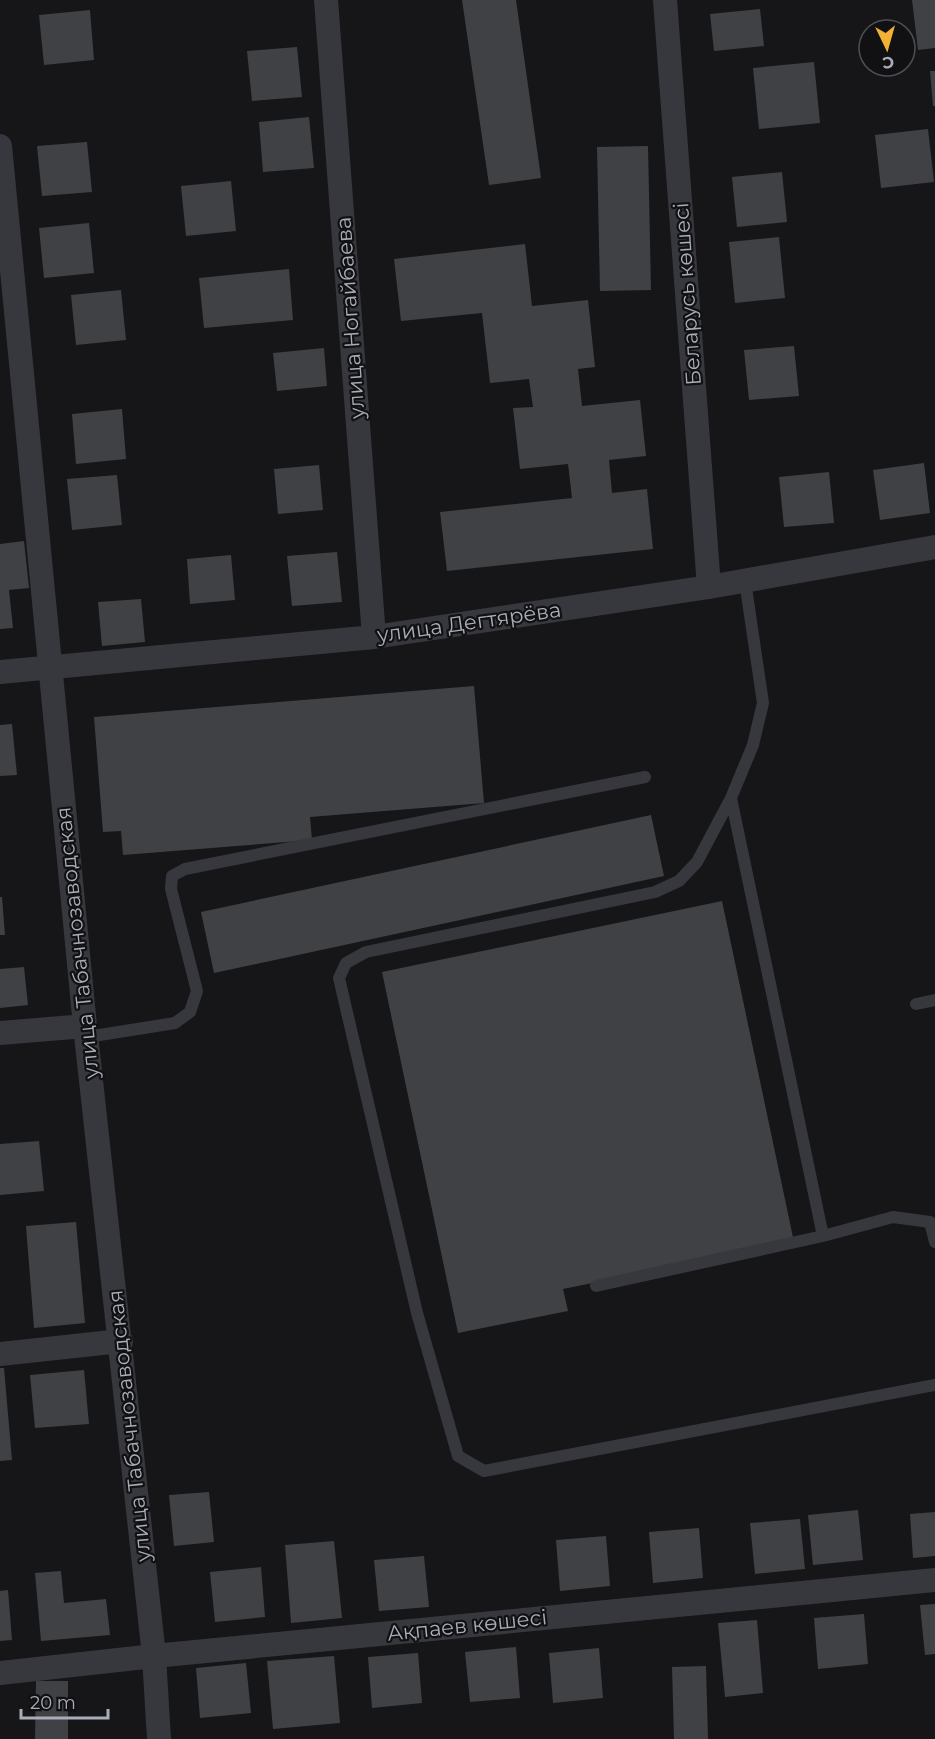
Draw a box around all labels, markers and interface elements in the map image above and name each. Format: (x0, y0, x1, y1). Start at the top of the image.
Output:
north arrow (857, 18, 917, 78)
text: С (881, 52, 895, 72)
street label: Беларусь көшесі (668, 202, 706, 386)
street label: улица Ногайбаева (330, 216, 370, 421)
street label: улица Дегтярёва (374, 597, 563, 647)
street label: улица Табачнозаводская (50, 806, 104, 1081)
street label: улица Табачнозаводская (102, 1289, 156, 1564)
street label: Ақпаев көшесі (386, 1604, 548, 1646)
scale bar (21, 1682, 108, 1720)
text: 20 m (30, 1692, 76, 1714)

